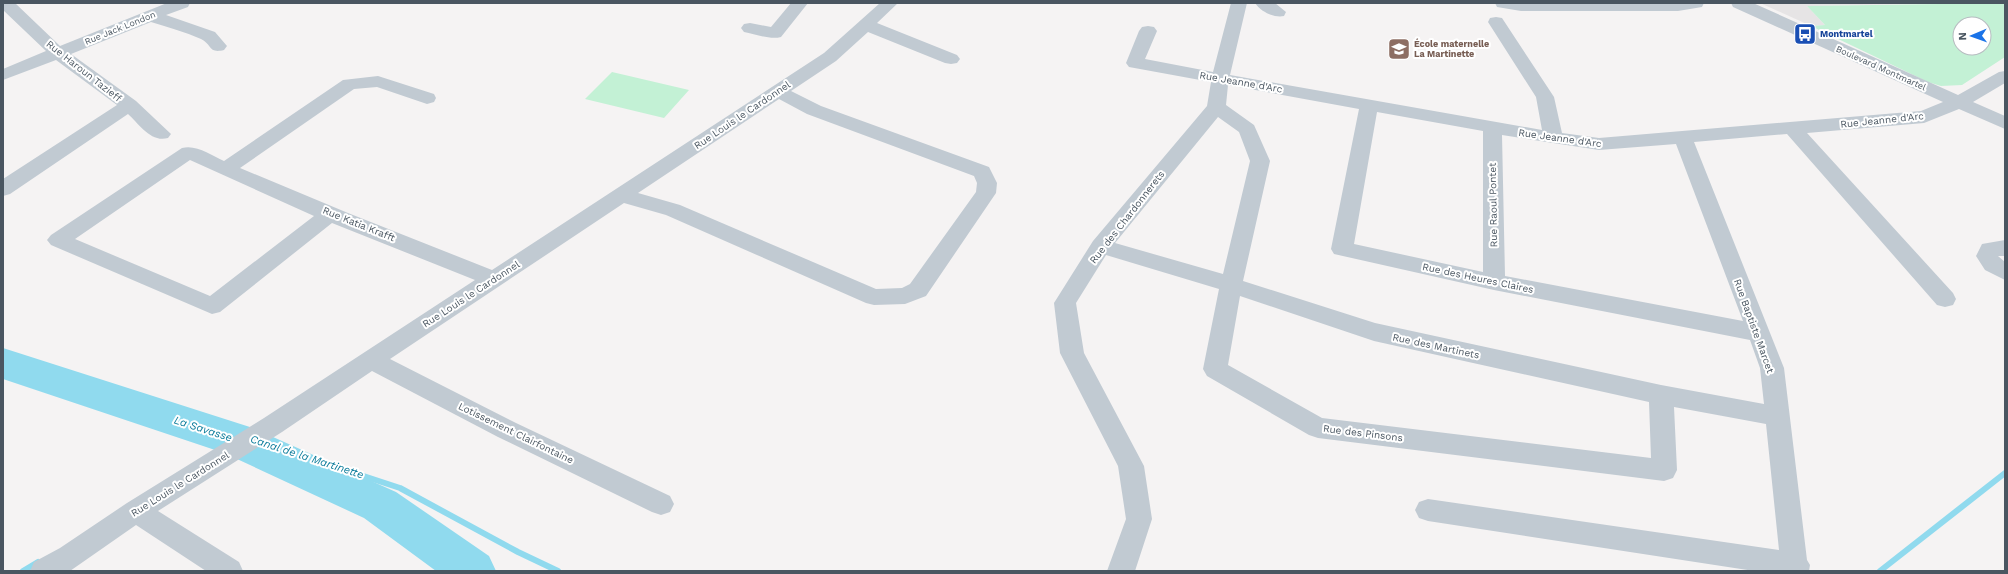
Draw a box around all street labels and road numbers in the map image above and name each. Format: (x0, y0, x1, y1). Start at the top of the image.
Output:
street label: Rue Jack London (83, 9, 157, 47)
street label: Rue Haroun Tazieff (44, 38, 124, 104)
street label: Boulevard Montmartel (1834, 44, 1928, 93)
street label: Rue Jeanne d'Arc (1199, 69, 1284, 95)
street label: Rue Louis le Cardonnel (692, 79, 792, 151)
street label: Rue Jeanne d'Arc (1840, 110, 1925, 130)
street label: Rue Jeanne d'Arc (1518, 127, 1603, 149)
street label: Rue Raoul Pontet (1487, 162, 1499, 247)
street label: Rue des Chardonnerets (1087, 168, 1167, 266)
street label: Rue Katia Krafft (321, 204, 398, 244)
street label: Rue Louis le Cardonnel (420, 259, 522, 329)
street label: Rue des Heures Claires (1421, 261, 1535, 295)
street label: Rue Baptiste Marcet (1732, 277, 1776, 375)
street label: Rue des Martinets (1391, 331, 1481, 361)
street label: Lotissement Clairfontaine (457, 400, 576, 466)
street label: Rue des Pinsons (1322, 423, 1404, 443)
street label: Rue Louis le Cardonnel (129, 449, 231, 519)

